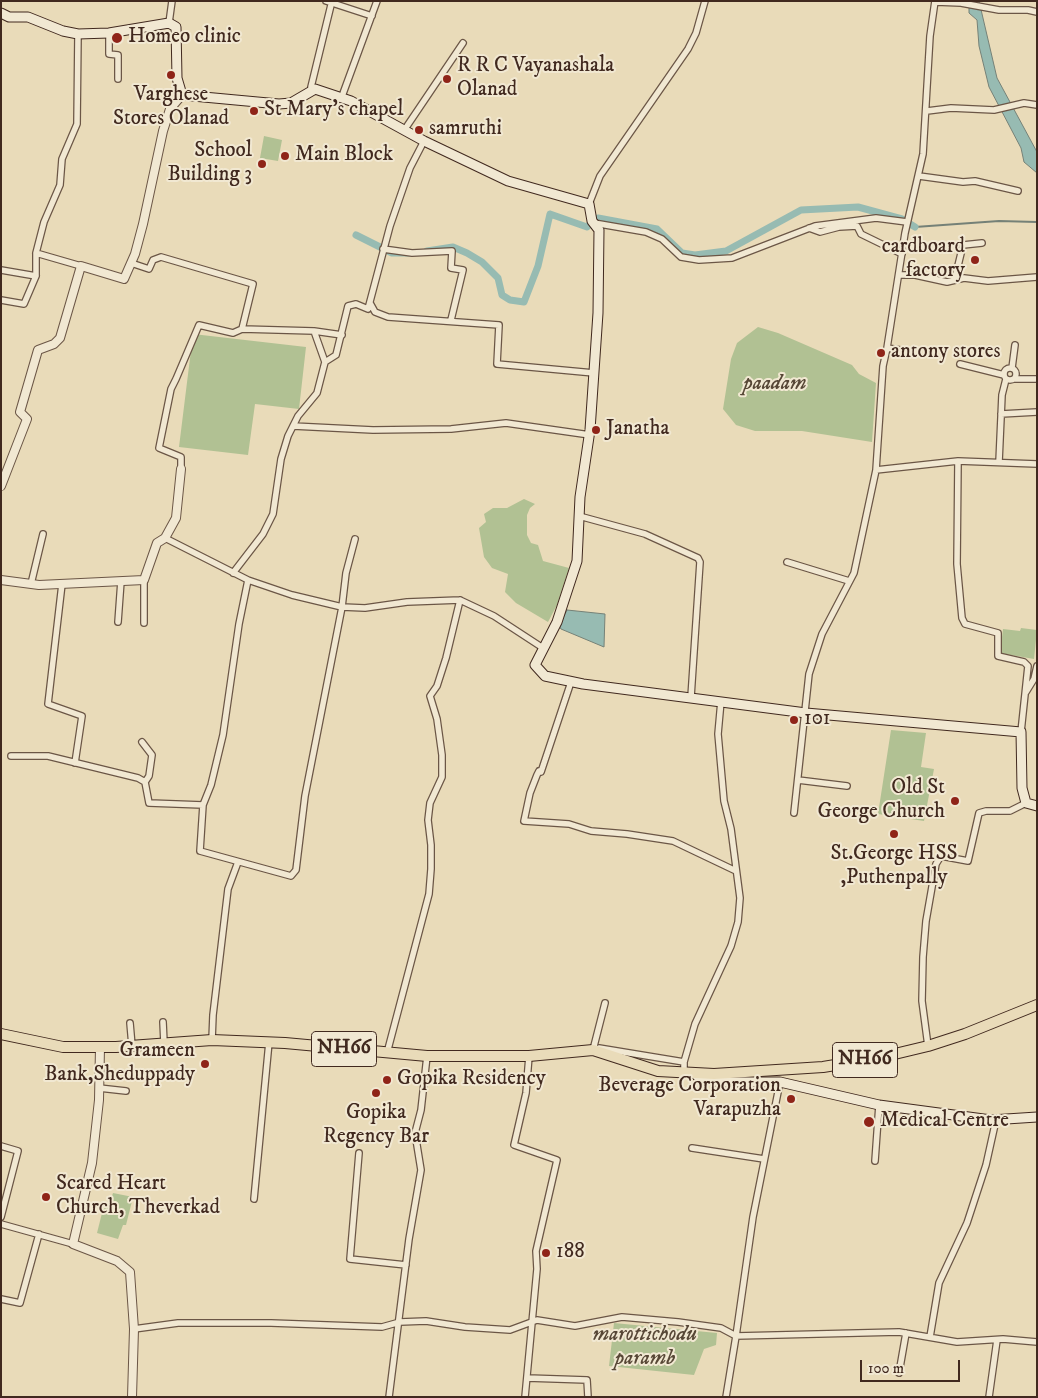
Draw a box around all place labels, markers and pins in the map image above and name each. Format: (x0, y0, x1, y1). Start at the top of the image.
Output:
place label: Homeo clinic (128, 25, 241, 51)
marker: Homeo clinic (110, 31, 124, 45)
place label: R R C Vayanashala Olanad (457, 54, 614, 104)
marker: Varghese Stores Olanad (165, 69, 177, 81)
marker: R R C Vayanashala Olanad (441, 73, 453, 85)
place label: Varghese Stores Olanad (113, 83, 229, 133)
place label: St Mary's chapel (264, 98, 404, 124)
marker: St Mary's chapel (248, 105, 260, 117)
place label: samruthi (429, 117, 502, 143)
marker: samruthi (413, 124, 425, 136)
place label: School Building 3 (167, 139, 252, 189)
place label: Main Block (295, 143, 393, 169)
marker: Main Block (279, 150, 291, 162)
marker: School Building 3 (256, 158, 268, 170)
place label: cardboard factory (882, 235, 965, 285)
marker: cardboard factory (969, 254, 981, 266)
place label: antony stores (891, 340, 1000, 366)
marker: antony stores (875, 347, 887, 359)
place label: Janatha (606, 417, 669, 443)
marker: Janatha (590, 424, 602, 436)
place label: 101 (804, 707, 831, 733)
marker: 101 (788, 714, 800, 726)
place label: Old St George Church (817, 776, 945, 826)
marker: Old St George Church (949, 795, 961, 807)
marker: St.George HSS ,Puthenpally (888, 828, 900, 840)
place label: St.George HSS ,Puthenpally (831, 842, 957, 892)
place label: Grameen Bank,Sheduppady (44, 1039, 195, 1089)
marker: Grameen Bank,Sheduppady (199, 1058, 211, 1070)
place label: Gopika Residency (397, 1067, 546, 1093)
marker: Gopika Residency (381, 1074, 393, 1086)
place label: Beverage Corporation Varapuzha (598, 1074, 781, 1124)
marker: Gopika Regency Bar (370, 1087, 382, 1099)
marker: Beverage Corporation Varapuzha (785, 1093, 797, 1105)
place label: Gopika Regency Bar (323, 1101, 429, 1151)
place label: Medical Centre (880, 1109, 1009, 1135)
marker: Medical Centre (862, 1115, 876, 1129)
place label: Scared Heart Church, Theverkad (56, 1172, 220, 1222)
marker: Scared Heart Church, Theverkad (40, 1191, 52, 1203)
place label: 188 (556, 1240, 585, 1266)
marker: 188 (540, 1247, 552, 1259)

